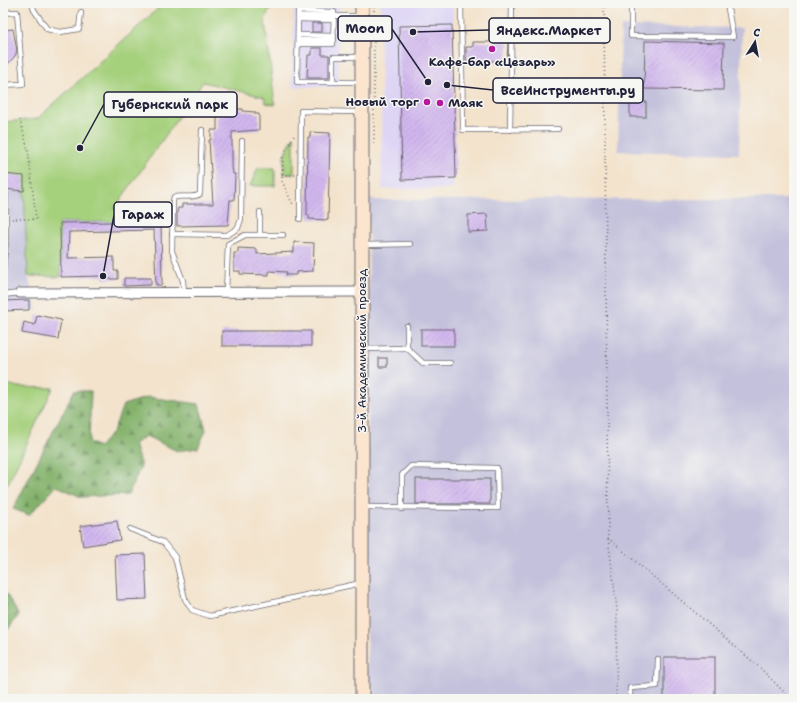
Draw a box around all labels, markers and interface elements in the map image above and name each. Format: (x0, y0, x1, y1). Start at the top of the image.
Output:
callout: Moon (338, 16, 392, 41)
callout: Яндекс.Маркет (489, 18, 610, 43)
text: Moon (346, 20, 385, 37)
text: Яндекс.Маркет (497, 22, 602, 39)
north arrow (735, 22, 775, 62)
text: С (752, 25, 762, 41)
marker: Кафе-бар «Цезарь» (487, 44, 497, 54)
place label: Кафе-бар «Цезарь» (429, 54, 555, 70)
callout: ВсеИнструменты.ру (493, 78, 643, 103)
text: ВсеИнструменты.ру (501, 82, 635, 99)
callout: Губернский парк (104, 92, 237, 117)
place label: Новый торг (345, 94, 420, 110)
place label: Маяк (448, 95, 484, 111)
text: Губернский парк (112, 96, 228, 113)
marker: Новый торг (422, 97, 432, 107)
marker: Маяк (435, 98, 445, 108)
callout: Гараж (114, 202, 172, 227)
text: Гараж (122, 206, 164, 223)
street label: 3-й Академический проезд (354, 268, 370, 433)

